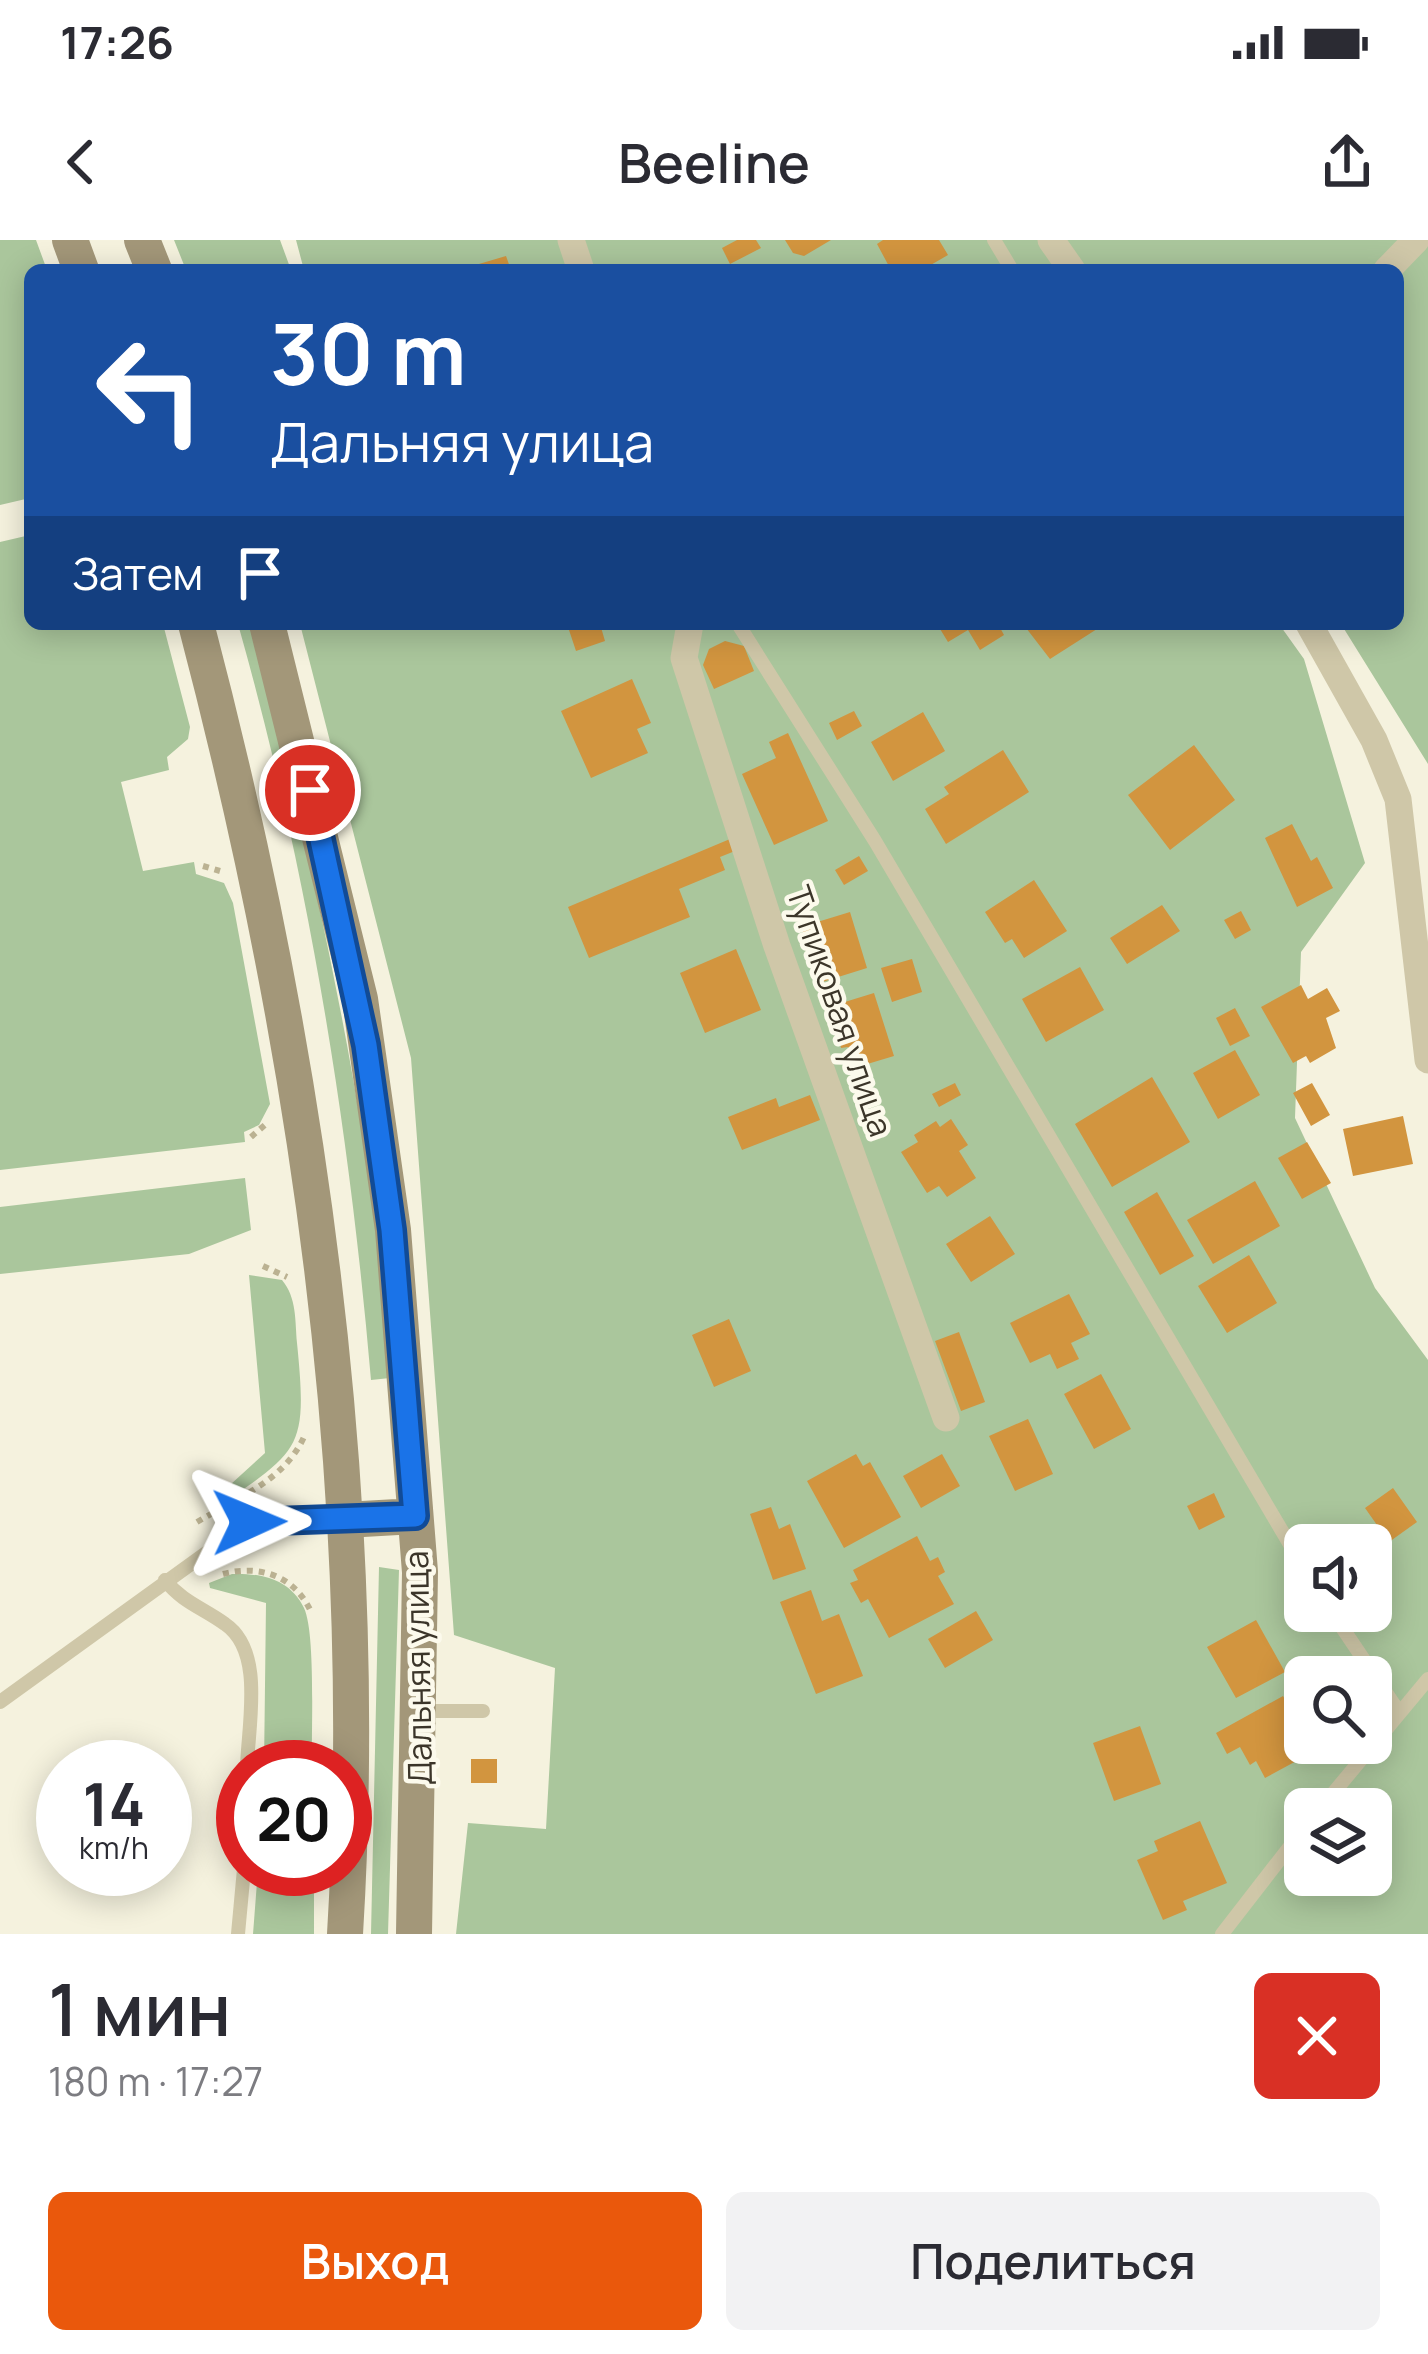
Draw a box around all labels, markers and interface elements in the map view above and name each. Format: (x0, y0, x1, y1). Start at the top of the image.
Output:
text: 17:26 (60, 11, 174, 73)
text: Beeline (618, 125, 810, 199)
icon: back (48, 129, 114, 195)
icon: share (1314, 129, 1380, 195)
text: 30 m (270, 295, 466, 410)
icon: left (72, 312, 228, 468)
text: Дальняя улица (270, 404, 654, 478)
icon: arrive (227, 540, 293, 606)
text: Затем (72, 542, 203, 604)
pin (259, 739, 361, 841)
icon: arrive (277, 757, 343, 823)
street label: Тупиковая улица (777, 880, 904, 1142)
position arrow (186, 1459, 312, 1585)
map controls (1284, 1524, 1392, 1896)
button: sound (1284, 1524, 1392, 1632)
street label: Дальняя улица (393, 1550, 442, 1786)
button: search (1284, 1656, 1392, 1764)
speed limit sign: 20 (216, 1740, 372, 1896)
text: 14 (83, 1762, 145, 1844)
button: layers (1284, 1788, 1392, 1896)
text: km/h (79, 1827, 149, 1868)
text: 1 мин (48, 1959, 231, 2058)
button: close (1254, 1973, 1380, 2099)
text: 180 m · 17:27 (48, 2054, 263, 2108)
button: Выход (48, 2192, 702, 2330)
button: Поделиться (726, 2192, 1380, 2330)

